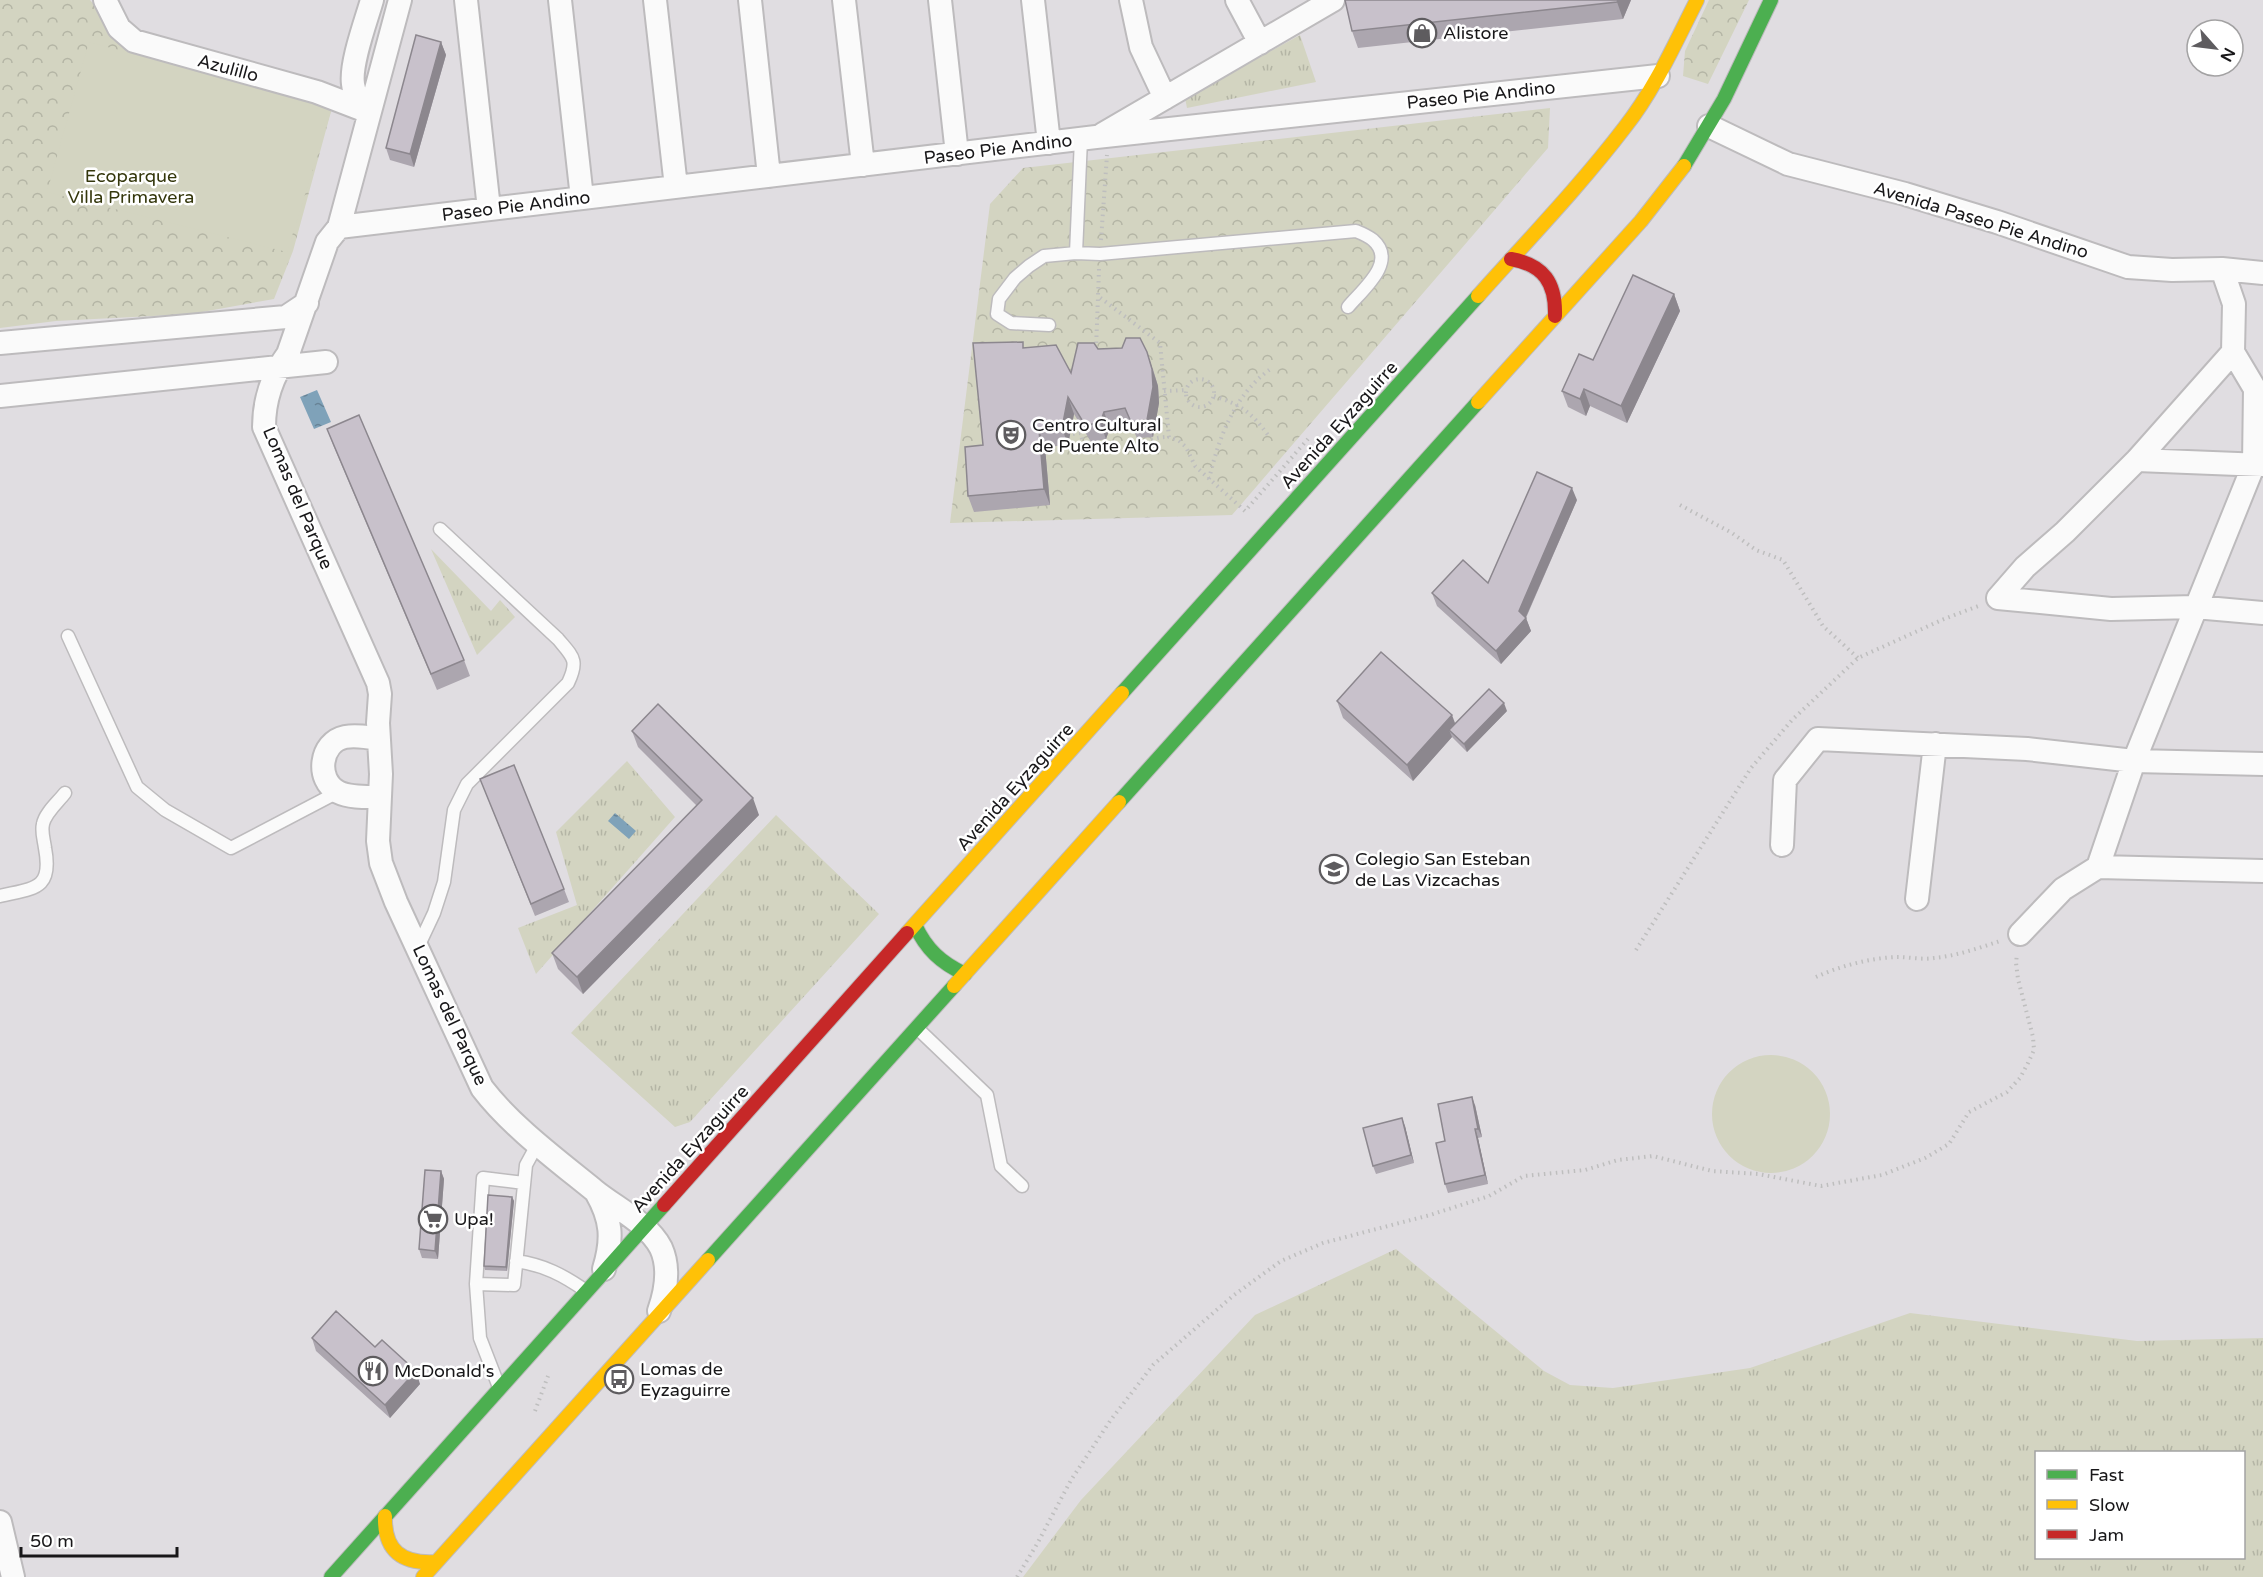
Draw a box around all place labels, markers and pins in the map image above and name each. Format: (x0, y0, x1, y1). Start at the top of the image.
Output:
shop icon: Alistore (1406, 17, 1438, 49)
place label: Alistore (1443, 22, 1508, 44)
place label: Centro Cultural de Puente Alto (1032, 414, 1161, 457)
theatre icon: Centro Cultural de Puente Alto (995, 419, 1027, 451)
place label: Colegio San Esteban de Las Vizcachas (1355, 848, 1530, 891)
school or university icon: Colegio San Esteban de Las Vizcachas (1318, 853, 1350, 885)
supermarket icon: Upa! (417, 1203, 449, 1235)
place label: Upa! (454, 1208, 494, 1230)
restaurant icon: McDonald's (357, 1355, 389, 1387)
place label: Lomas de Eyzaguirre (640, 1358, 730, 1401)
place label: McDonald's (394, 1360, 494, 1382)
bus stop icon: Lomas de Eyzaguirre (603, 1363, 635, 1395)

